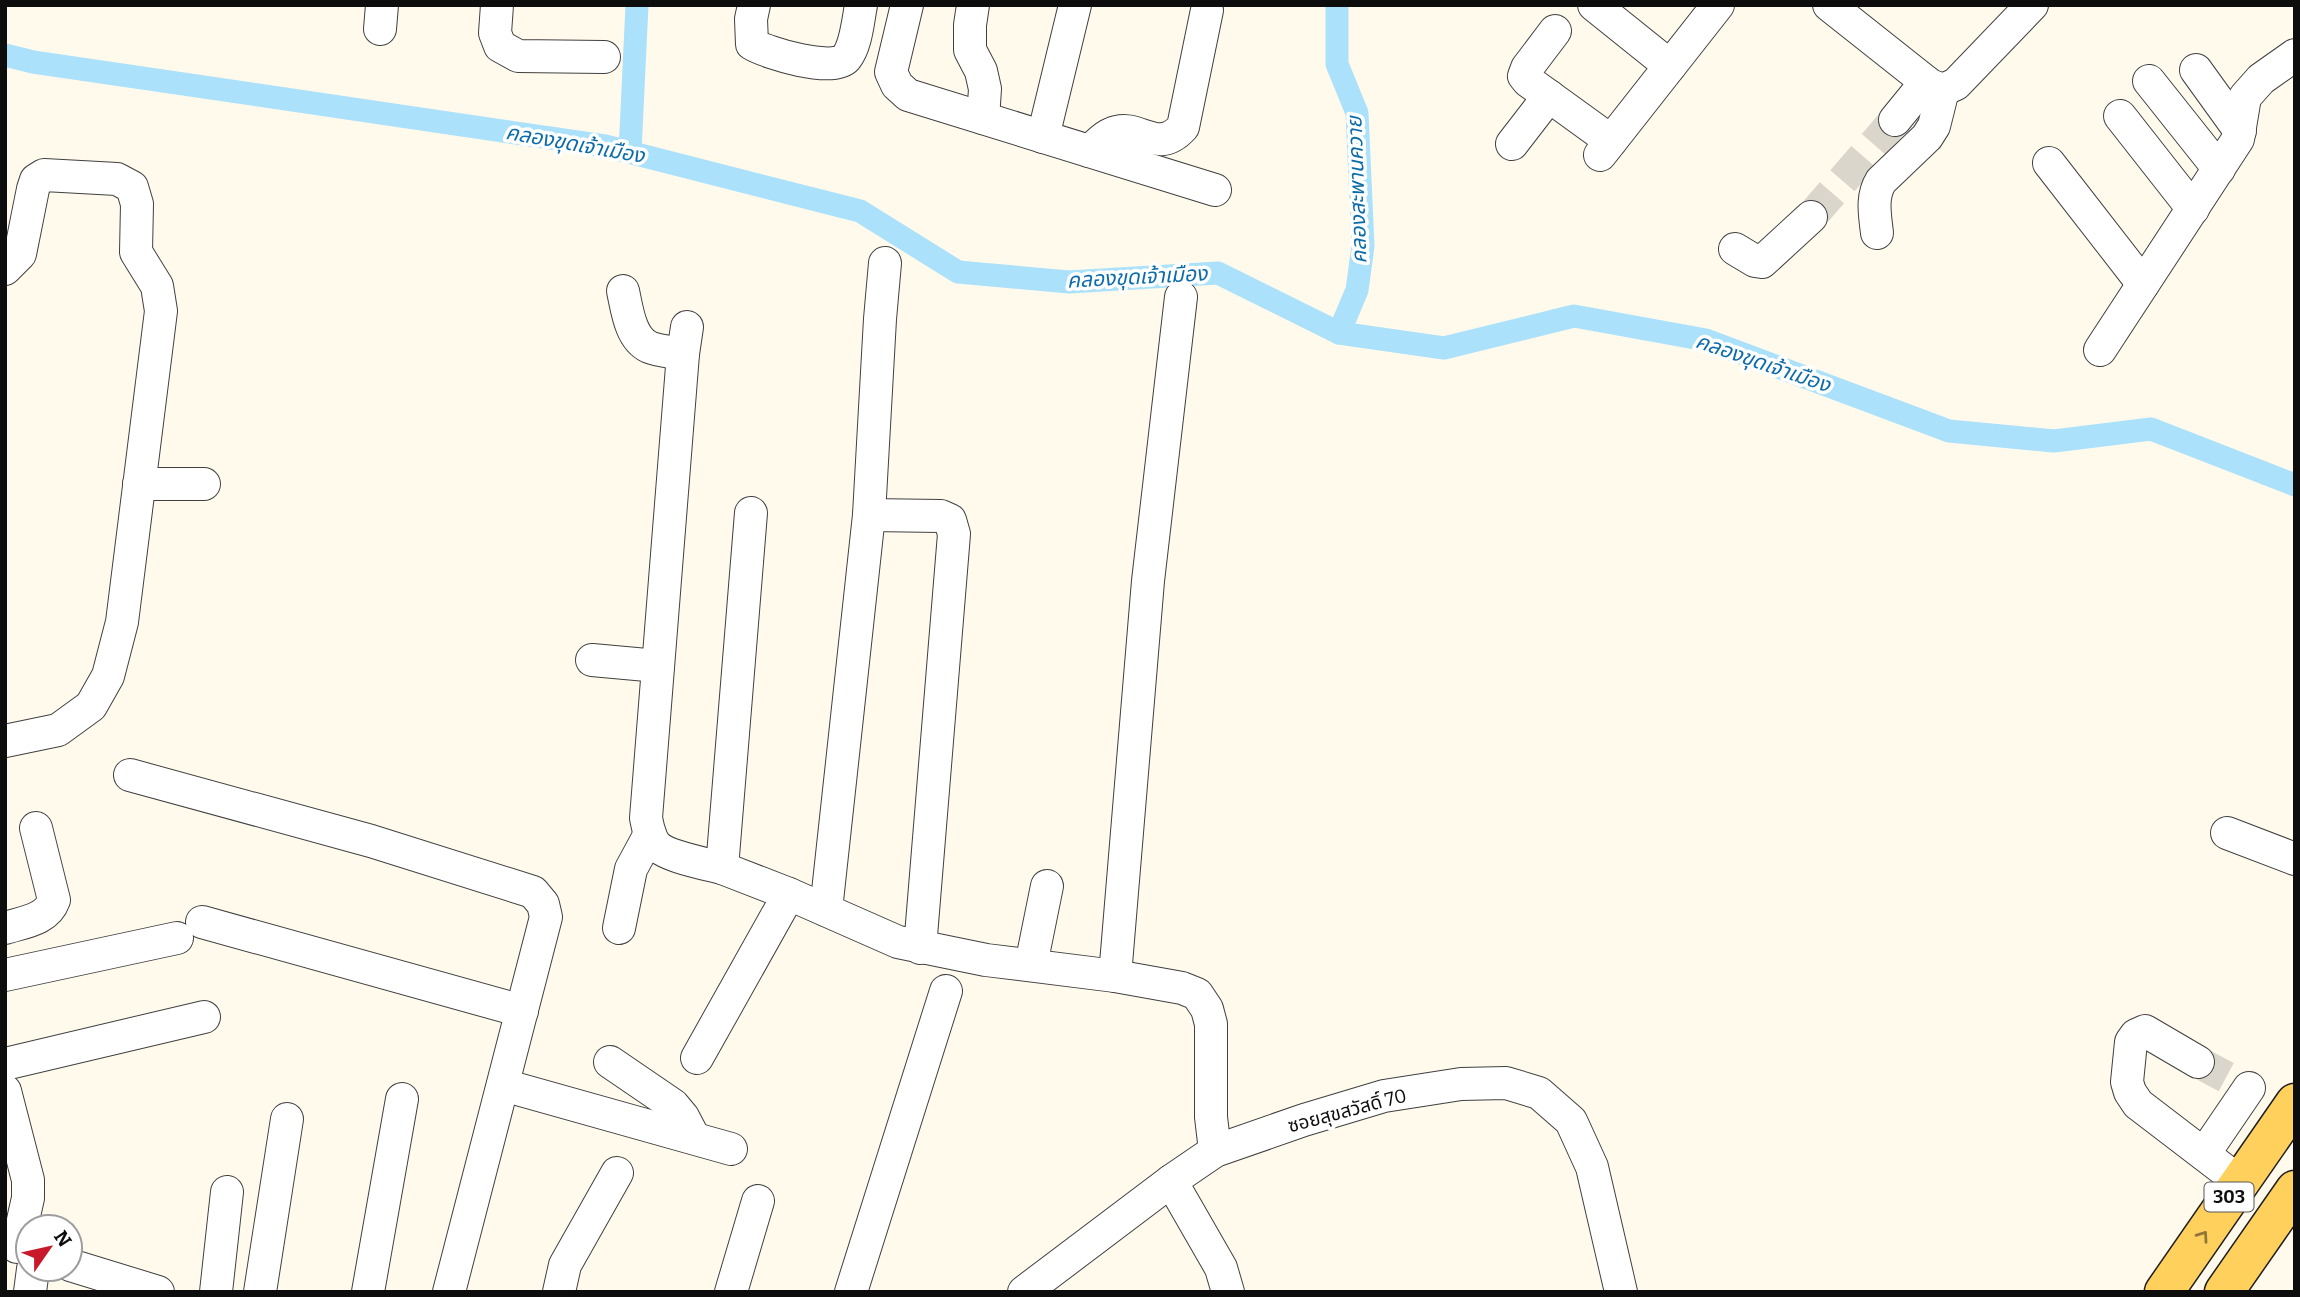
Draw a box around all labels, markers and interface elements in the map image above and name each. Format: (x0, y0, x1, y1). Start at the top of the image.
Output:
water label: คลองสะพานควาย (1341, 114, 1373, 264)
water label: คลองขุดเจ้าเมือง (504, 119, 648, 169)
water label: คลองขุดเจ้าเมือง (1066, 260, 1209, 294)
water label: คลองขุดเจ้าเมือง (1692, 328, 1835, 399)
street label: ซอยสุขสวัสดิ์ 70 (1285, 1084, 1409, 1137)
road number: 303 (2204, 1182, 2254, 1212)
north arrow (14, 1213, 84, 1283)
text: N (49, 1226, 76, 1252)
one-way arrow (2195, 1231, 2207, 1244)

